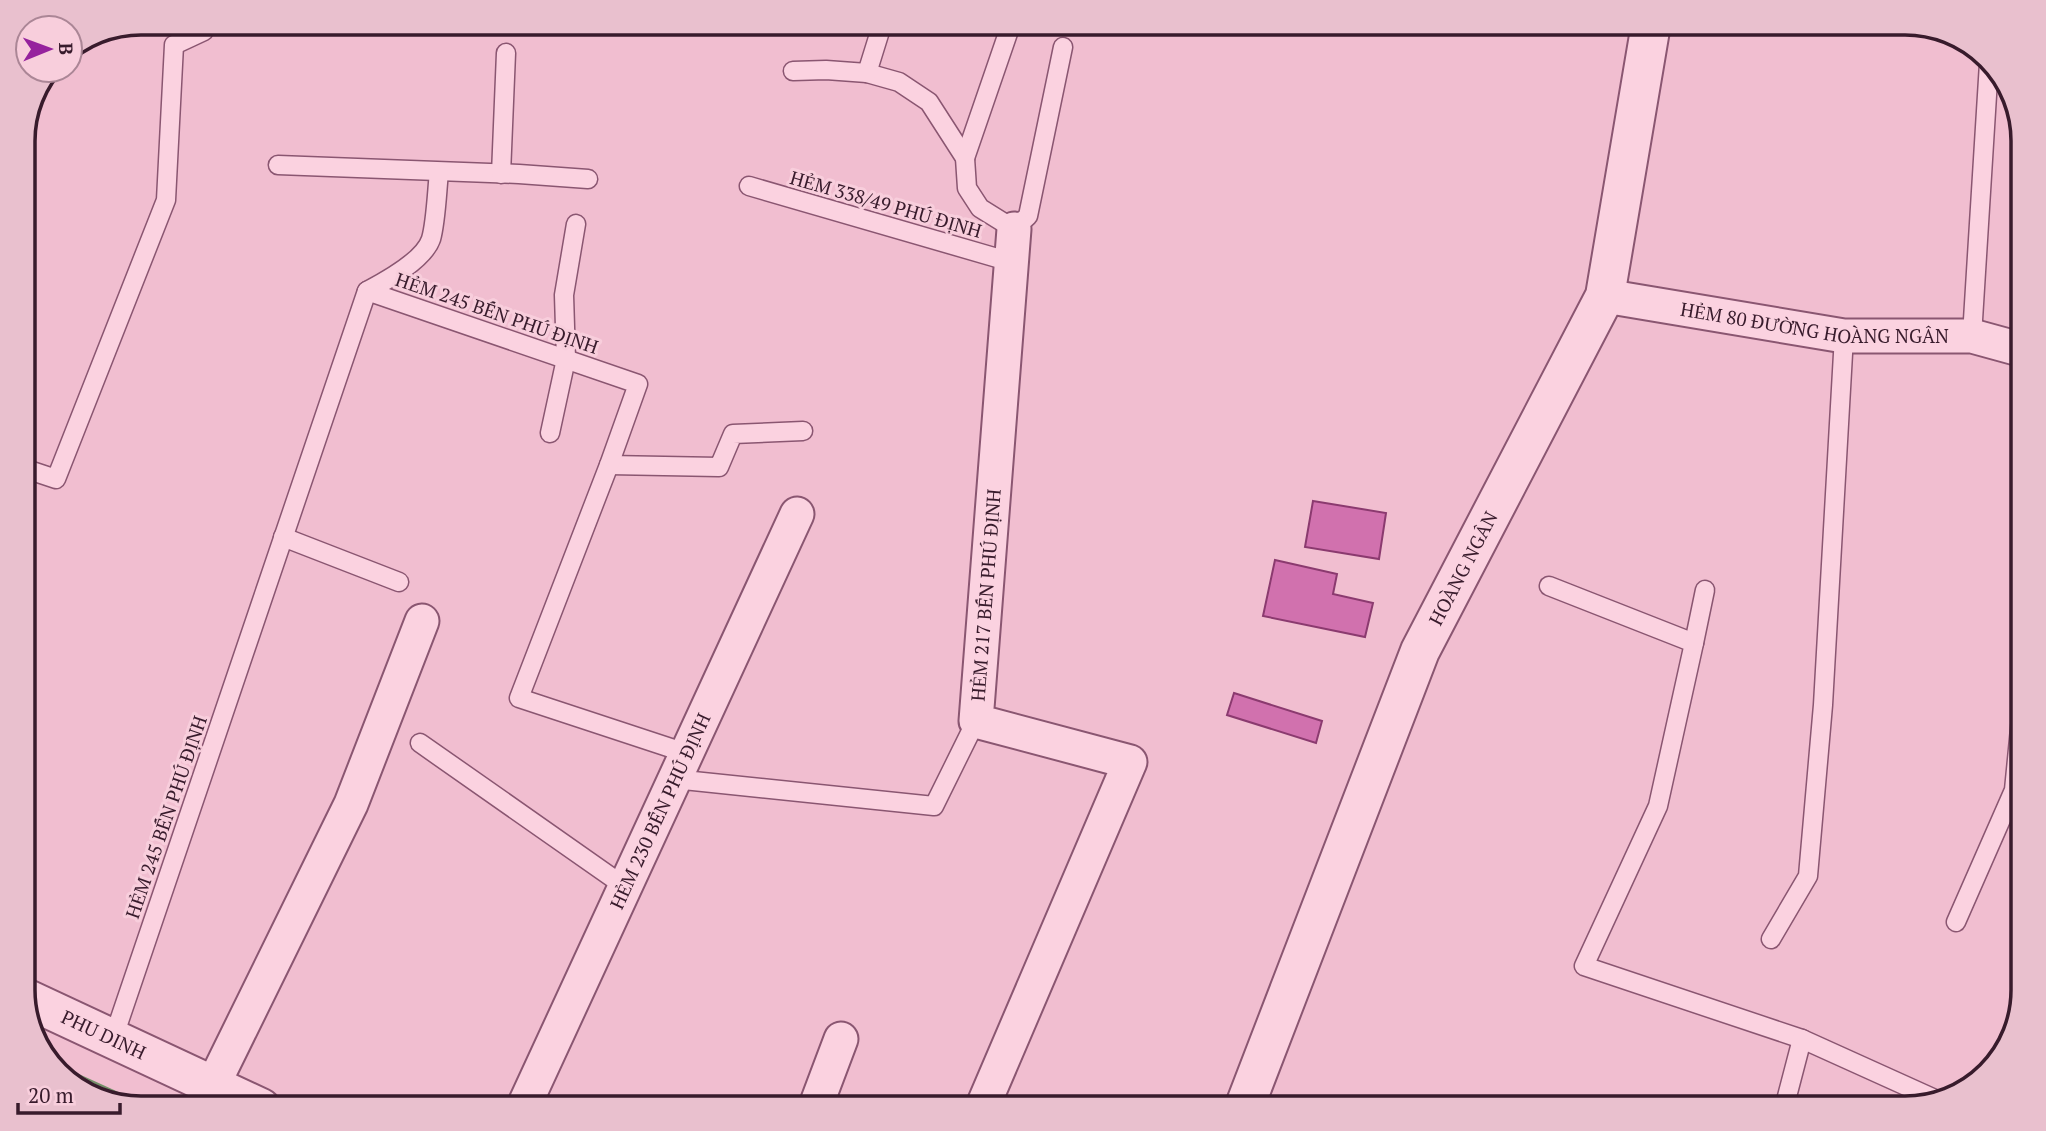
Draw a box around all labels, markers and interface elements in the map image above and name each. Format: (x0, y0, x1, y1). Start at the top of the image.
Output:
north arrow (14, 14, 84, 84)
text: B (54, 42, 79, 55)
street label: HẺM 338/49 PHÚ ĐỊNH (787, 164, 985, 243)
street label: HẺM 245 BẾN PHÚ ĐỊNH (392, 266, 602, 359)
street label: HẺM 80 ĐƯỜNG HOÀNG NGÂN (1679, 296, 1949, 349)
street label: HẺM 217 BẾN PHÚ ĐỊNH (965, 488, 1006, 702)
street label: HOÀNG NGÂN (1423, 507, 1503, 629)
street label: HẺM 230 BẾN PHÚ ĐỊNH (604, 709, 716, 913)
street label: HẺM 245 BẾN PHÚ ĐỊNH (119, 712, 212, 922)
street label: PHU DINH (58, 1004, 150, 1065)
scale bar (18, 1072, 119, 1116)
text: 20 m (28, 1081, 74, 1109)

